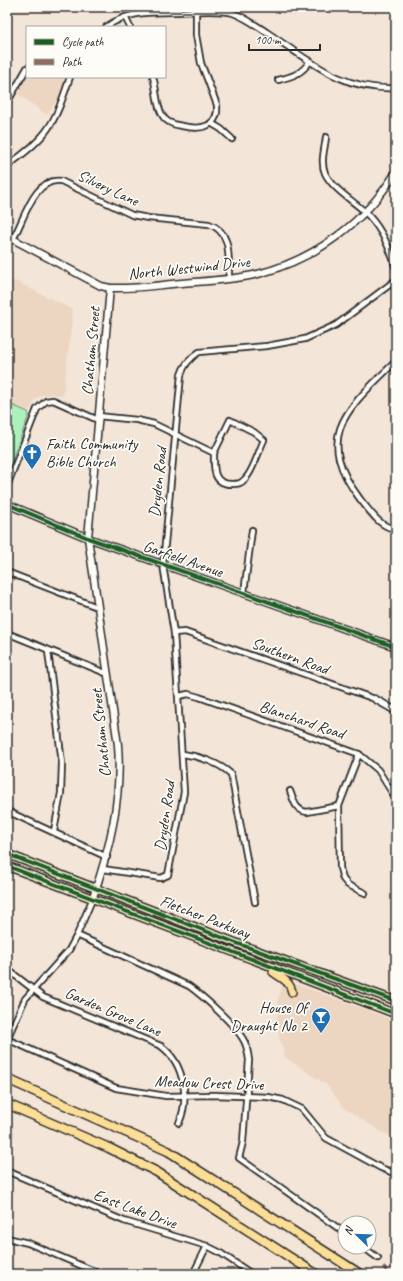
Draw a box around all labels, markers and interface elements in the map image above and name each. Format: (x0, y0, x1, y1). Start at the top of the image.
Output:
legend (26, 26, 166, 78)
scale bar (249, 26, 320, 52)
text: 100 m (255, 32, 282, 48)
text: Cycle path (62, 34, 104, 50)
text: Path (62, 54, 82, 70)
street label: Silvery Lane (74, 165, 143, 212)
street label: North Westwind Drive (127, 251, 253, 284)
street label: Chatham Street (77, 304, 105, 396)
place label: Faith Community Bible Church (46, 434, 139, 472)
church icon: Faith Community Bible Church (21, 442, 43, 470)
street label: Dryden Road (144, 443, 172, 518)
street label: Garfield Avenue (141, 536, 227, 583)
street label: Southern Road (249, 633, 334, 680)
street label: Chatham Street (86, 686, 116, 778)
street label: Blanchard Road (257, 696, 350, 745)
street label: Dryden Road (150, 777, 180, 852)
street label: Fletcher Parkway (157, 891, 254, 944)
street label: Garden Grove Lane (62, 983, 166, 1042)
place label: House Of Draught No 2 (231, 998, 310, 1036)
bar icon: House Of Draught No 2 (310, 1006, 332, 1034)
street label: Meadow Crest Drive (154, 1071, 266, 1095)
street label: East Lake Drive (91, 1185, 181, 1234)
north arrow (337, 1215, 377, 1255)
text: N (340, 1223, 356, 1237)

